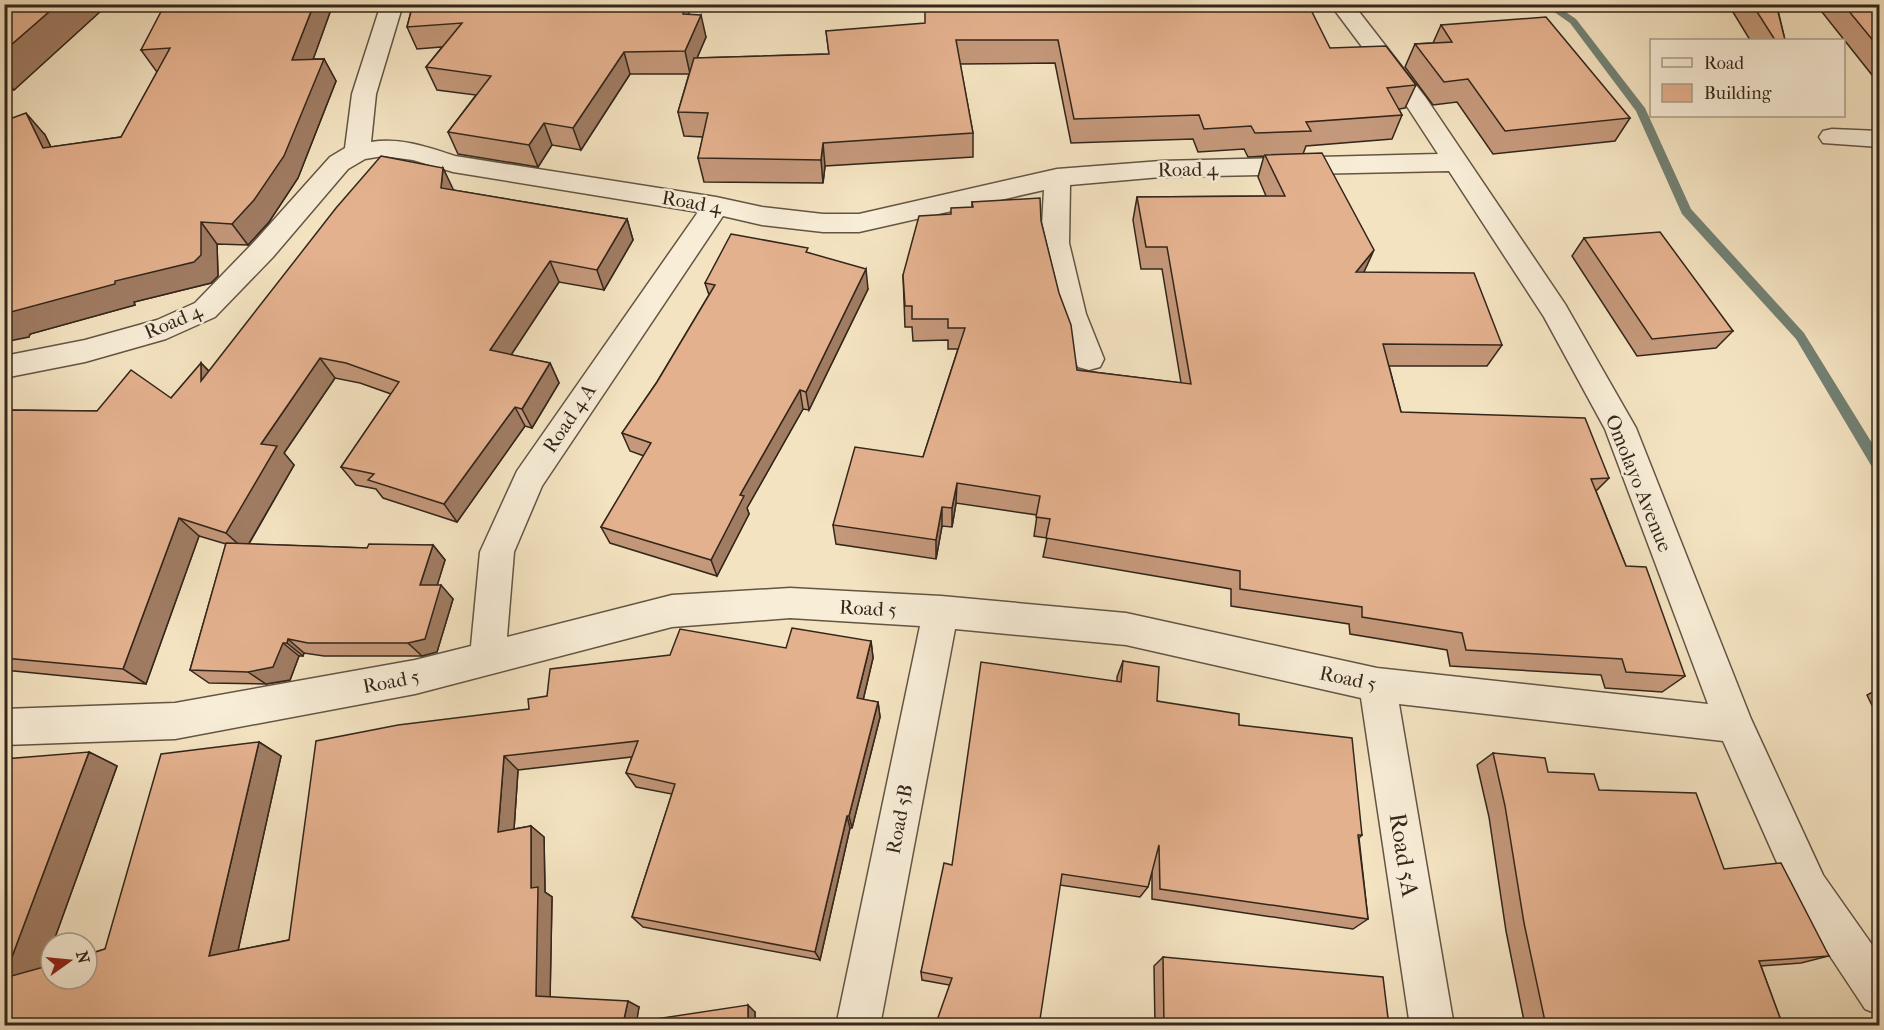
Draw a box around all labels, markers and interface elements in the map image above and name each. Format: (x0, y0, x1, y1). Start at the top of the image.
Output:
legend (1650, 39, 1845, 117)
text: Road (1704, 53, 1744, 74)
text: Building (1704, 83, 1772, 104)
street label: Road 4 (1158, 157, 1220, 182)
street label: Road 4 (660, 186, 725, 219)
street label: Road 4 (141, 299, 207, 344)
street label: Road 4 A (538, 379, 601, 457)
street label: Omolayo Avenue (1601, 411, 1677, 555)
street label: Road 5 (839, 596, 897, 621)
street label: Road 5 (1317, 661, 1378, 696)
street label: Road 5 (361, 665, 421, 698)
street label: Road 5B (881, 782, 918, 856)
street label: Road 5A (1384, 811, 1425, 899)
north arrow (39, 931, 99, 991)
text: N (72, 949, 94, 966)

